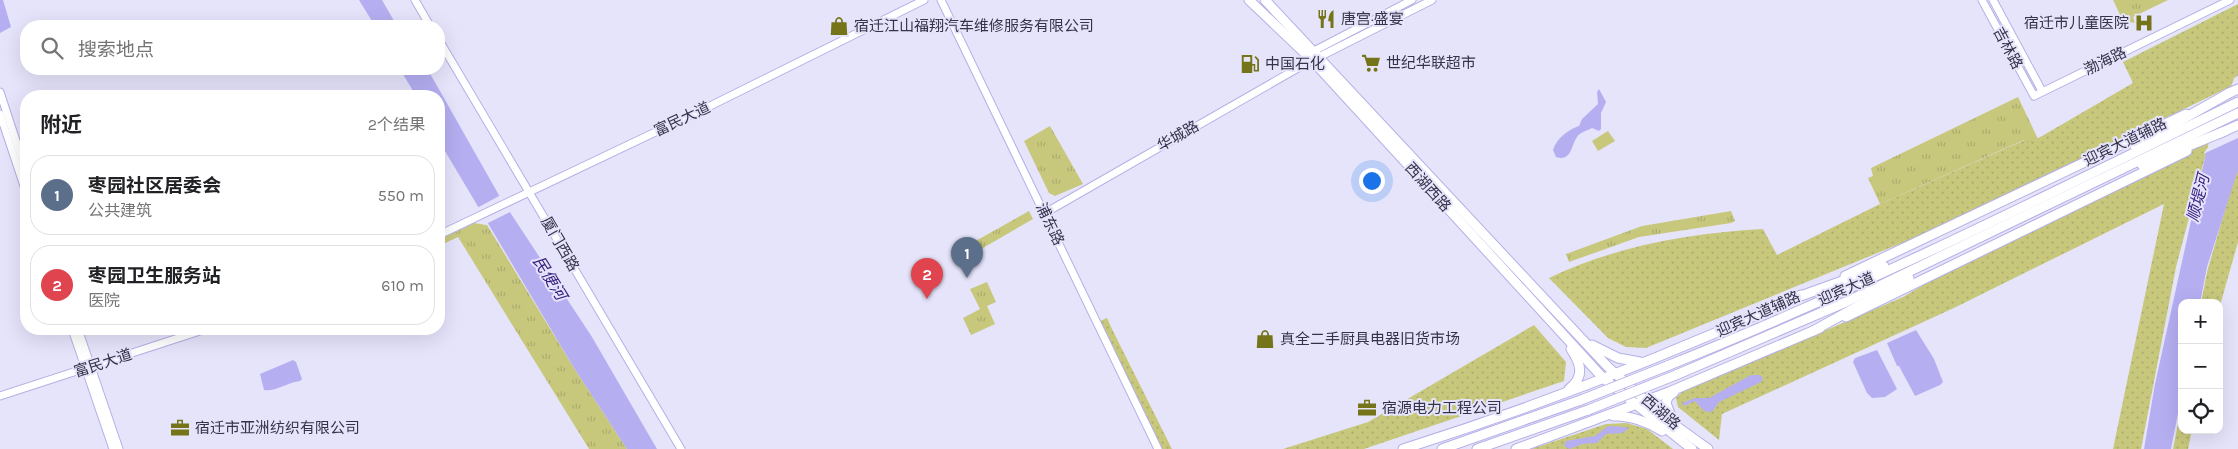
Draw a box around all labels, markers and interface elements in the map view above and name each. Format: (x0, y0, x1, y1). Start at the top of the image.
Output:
restaurant icon: 唐宫·盛宴 (1315, 8, 1337, 30)
place label: 唐宫·盛宴 (1341, 10, 1404, 28)
hospital icon: 宿迁市儿童医院 (2133, 12, 2155, 34)
place label: 宿迁市儿童医院 (2024, 14, 2129, 32)
shop icon: 宿迁江山福翔汽车维修服务有限公司 (828, 15, 850, 37)
place label: 宿迁江山福翔汽车维修服务有限公司 (854, 17, 1094, 35)
search box (20, 20, 445, 75)
street label: 吉林路 (1989, 24, 2027, 72)
icon: search (38, 34, 66, 62)
text: 搜索地点 (78, 39, 154, 61)
street label: 渤海路 (2081, 43, 2129, 79)
supermarket icon: 世纪华联超市 (1360, 52, 1382, 74)
fuel station icon: 中国石化 (1239, 53, 1261, 75)
place label: 世纪华联超市 (1386, 54, 1476, 72)
place label: 中国石化 (1265, 55, 1325, 73)
street label: 富民大道 (651, 98, 713, 140)
text: 附近 (40, 113, 82, 137)
street label: 迎宾大道辅路 (2081, 114, 2169, 170)
text: 2个结果 (368, 115, 425, 134)
street label: 华城路 (1154, 117, 1202, 155)
street label: 西湖西路 (1401, 159, 1455, 215)
your location (1359, 168, 1385, 194)
water label: 顺堤河 (2183, 170, 2214, 224)
text: 枣园社区居委会 (88, 175, 221, 197)
text: 1 (54, 186, 60, 205)
text: 550 m (378, 186, 424, 205)
street label: 浦东路 (1032, 200, 1068, 248)
text: 公共建筑 (88, 201, 152, 220)
street label: 厦门西路 (537, 214, 583, 274)
pin: 1 (951, 237, 983, 278)
water label: 民便河 (529, 253, 572, 306)
pin: 2 (911, 258, 943, 299)
text: 枣园卫生服务站 (88, 265, 221, 287)
street label: 迎宾大道 (1815, 269, 1877, 309)
text: 2 (52, 276, 62, 295)
text: 610 m (381, 276, 424, 295)
street label: 迎宾大道辅路 (1713, 287, 1803, 341)
text: 医院 (88, 291, 120, 310)
map controls (2178, 299, 2223, 434)
button: + (2178, 299, 2223, 344)
shop icon: 真全二手厨具电器旧货市场 (1254, 328, 1276, 350)
place label: 真全二手厨具电器旧货市场 (1280, 330, 1460, 348)
button: − (2178, 344, 2223, 389)
street label: 富民大道 (72, 345, 134, 381)
button: locate (2178, 389, 2223, 434)
street label: 西湖路 (1638, 391, 1684, 433)
office icon: 宿源电力工程公司 (1356, 397, 1378, 419)
place label: 宿源电力工程公司 (1382, 399, 1502, 417)
office icon: 宿迁市亚洲纺织有限公司 (169, 417, 191, 439)
place label: 宿迁市亚洲纺织有限公司 (195, 419, 360, 437)

